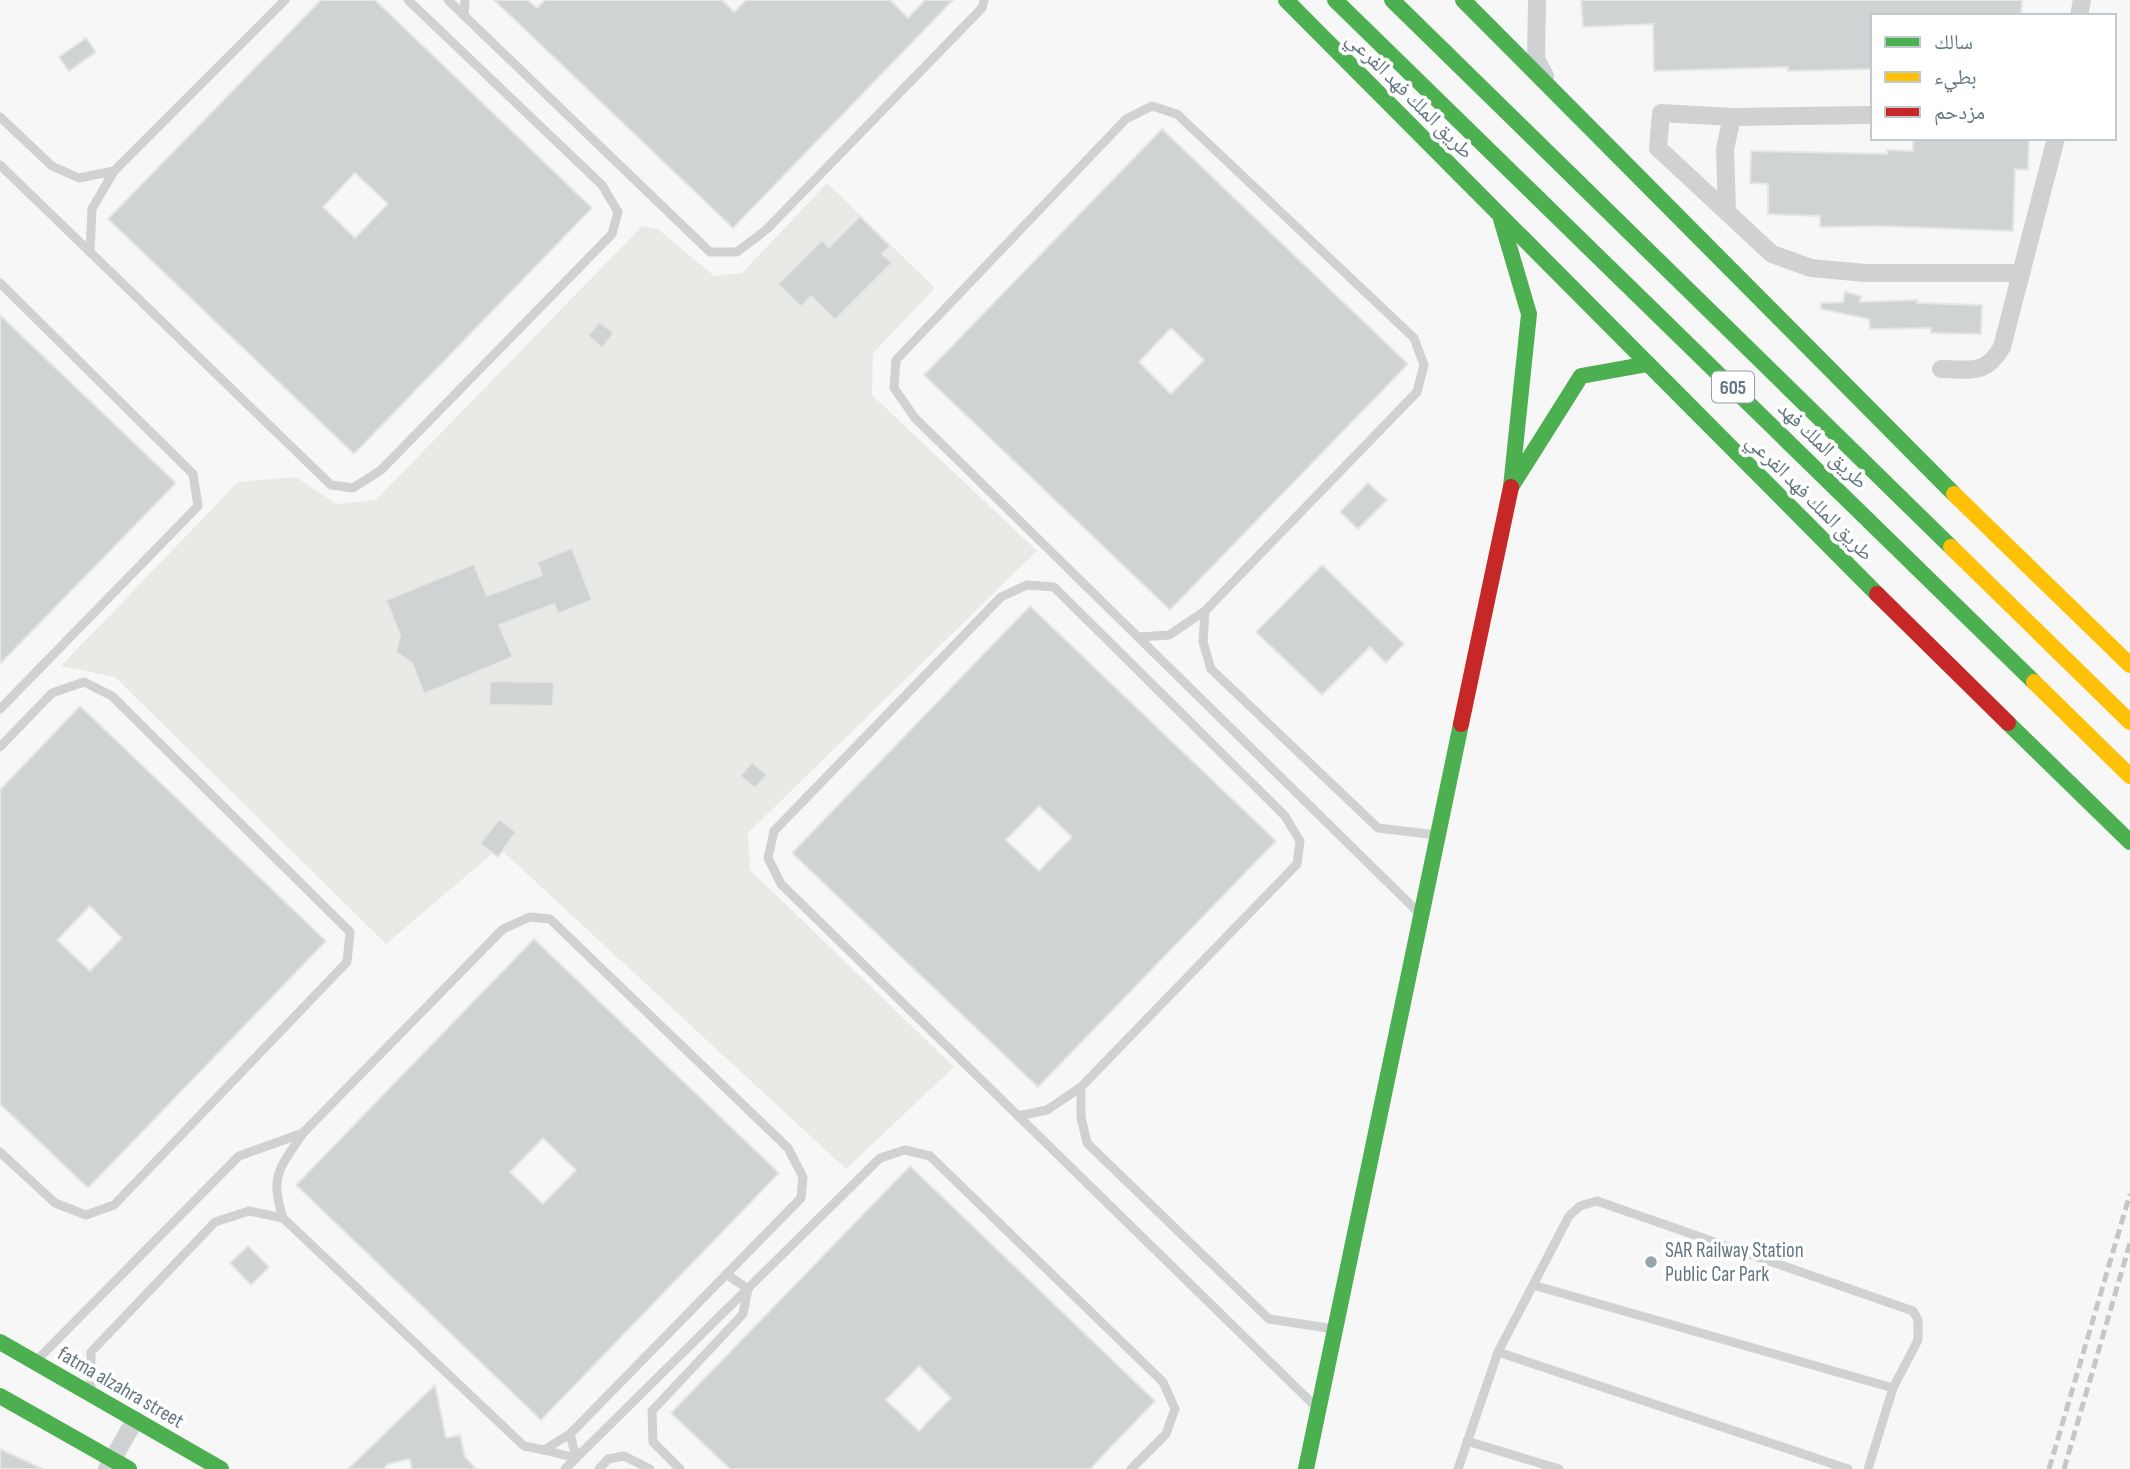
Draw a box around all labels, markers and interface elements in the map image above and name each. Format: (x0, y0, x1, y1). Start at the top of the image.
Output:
legend (1871, 14, 2116, 140)
street label: طريق الملك فهد الفرعي (1338, 27, 1478, 167)
text: سالك (1934, 30, 1973, 55)
text: بطيء (1934, 65, 1977, 93)
text: مزدحم (1934, 100, 1985, 126)
road number: 605 (1712, 372, 1754, 402)
street label: طريق الملك فهد (1773, 396, 1873, 494)
street label: طريق الملك فهد الفرعي (1738, 429, 1878, 569)
place label: SAR Railway Station Public Car Park (1665, 1238, 1804, 1287)
marker: SAR Railway Station Public Car Park (1643, 1254, 1659, 1270)
street label: fatma alzahra street (53, 1341, 188, 1434)

